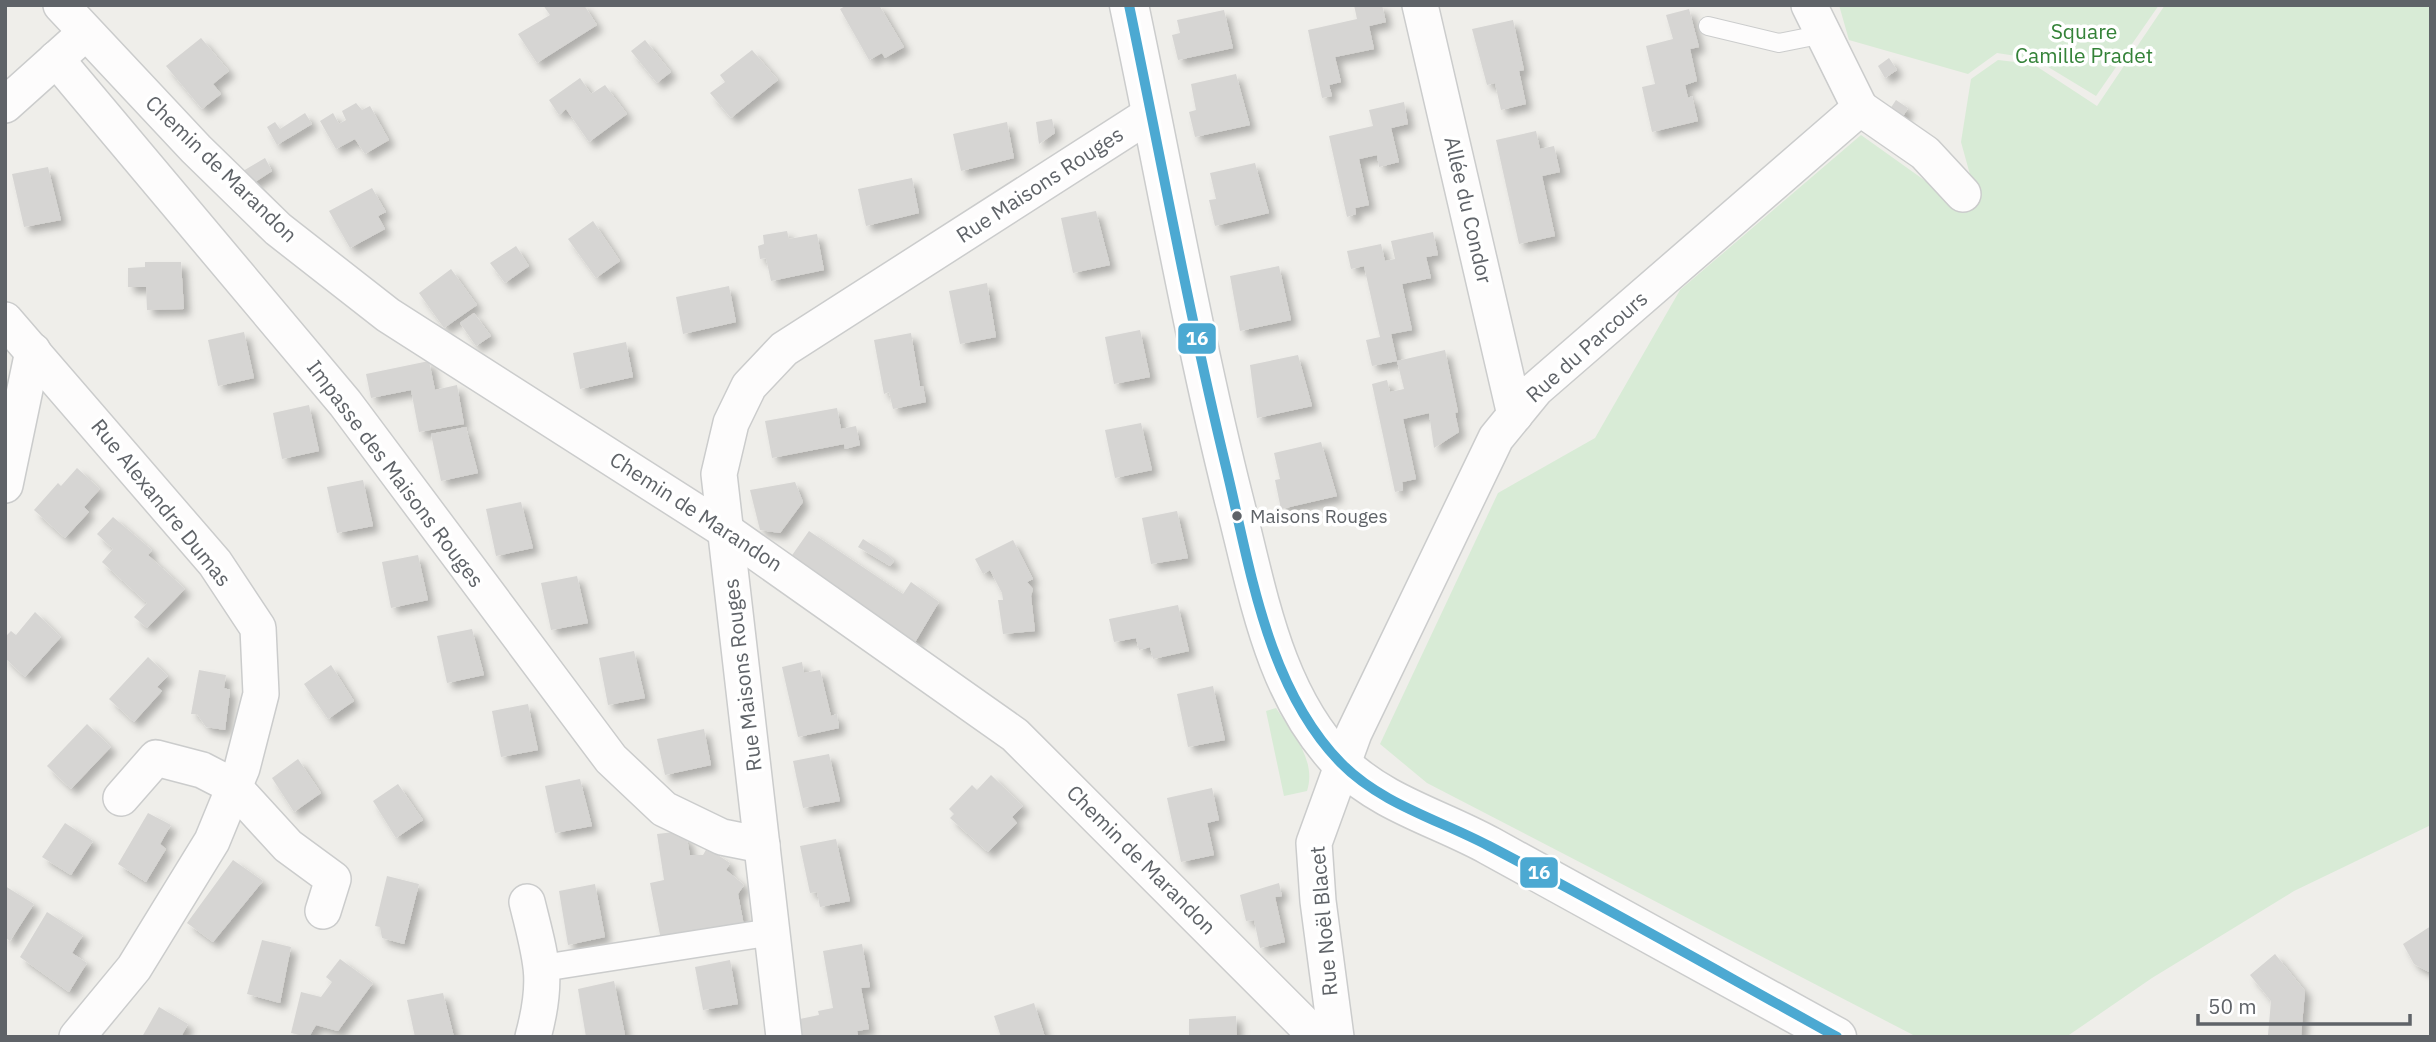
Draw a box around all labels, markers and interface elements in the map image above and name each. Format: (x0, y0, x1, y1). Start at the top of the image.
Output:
park label: Square Camille Pradet (2015, 17, 2153, 69)
street label: Chemin de Marandon (140, 89, 304, 248)
street label: Rue Maisons Rouges (950, 120, 1128, 249)
street label: Allée du Condor (1438, 133, 1500, 286)
street label: Rue du Parcours (1520, 284, 1653, 408)
line badge: 16 (1177, 322, 1217, 355)
text: 16 (1186, 326, 1208, 350)
street label: Impasse des Maisons Rouges (301, 354, 491, 593)
street label: Rue Alexandre Dumas (85, 413, 238, 592)
street label: Chemin de Marandon (605, 445, 788, 578)
place label: Maisons Rouges (1250, 504, 1388, 528)
marker: Maisons Rouges (1230, 509, 1244, 523)
street label: Rue Maisons Rouges (716, 577, 768, 773)
street label: Chemin de Marandon (1061, 778, 1223, 940)
street label: Rue Noël Blacet (1302, 845, 1344, 997)
line badge: 16 (1519, 856, 1559, 889)
text: 16 (1528, 860, 1550, 884)
scale bar (2198, 982, 2410, 1026)
text: 50 m (2208, 992, 2257, 1020)

